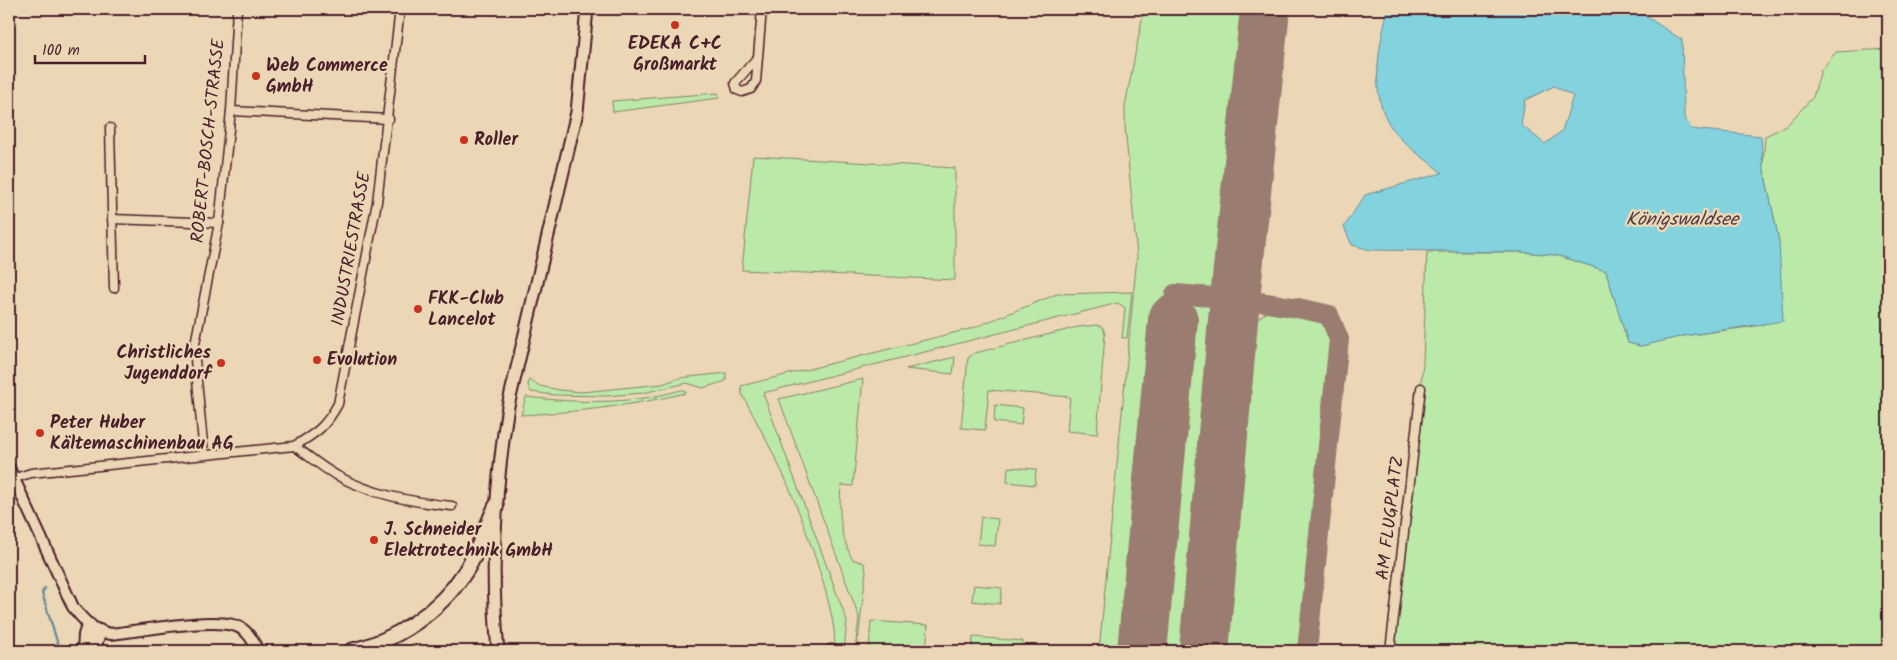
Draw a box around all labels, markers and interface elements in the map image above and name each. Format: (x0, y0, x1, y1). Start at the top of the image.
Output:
marker: EDEKA C+C Großmarkt (669, 19, 681, 31)
place label: EDEKA C+C Großmarkt (628, 30, 722, 80)
scale bar (35, 32, 145, 64)
street label: ROBERT-BOSCH-STRASSE (184, 37, 234, 245)
text: 100 m (42, 39, 80, 63)
place label: Web Commerce GmbH (266, 52, 388, 102)
marker: Web Commerce GmbH (250, 70, 262, 82)
place label: Roller (474, 126, 519, 155)
marker: Roller (458, 134, 470, 146)
street label: INDUSTRIESTRASSE (324, 169, 380, 328)
water label: Königswaldsee (1626, 205, 1741, 235)
place label: FKK-Club Lancelot (428, 285, 504, 335)
marker: FKK-Club Lancelot (412, 303, 424, 315)
place label: Christliches Jugenddorf (116, 339, 213, 389)
place label: Evolution (327, 346, 397, 375)
marker: Evolution (311, 354, 323, 366)
marker: Christliches Jugenddorf (215, 357, 227, 369)
place label: Peter Huber Kältemaschinenbau AG (50, 409, 234, 459)
marker: Peter Huber Kältemaschinenbau AG (34, 427, 46, 439)
street label: AM FLUGPLATZ (1369, 454, 1413, 582)
place label: J. Schneider Elektrotechnik GmbH (384, 516, 553, 566)
marker: J. Schneider Elektrotechnik GmbH (368, 534, 380, 546)

